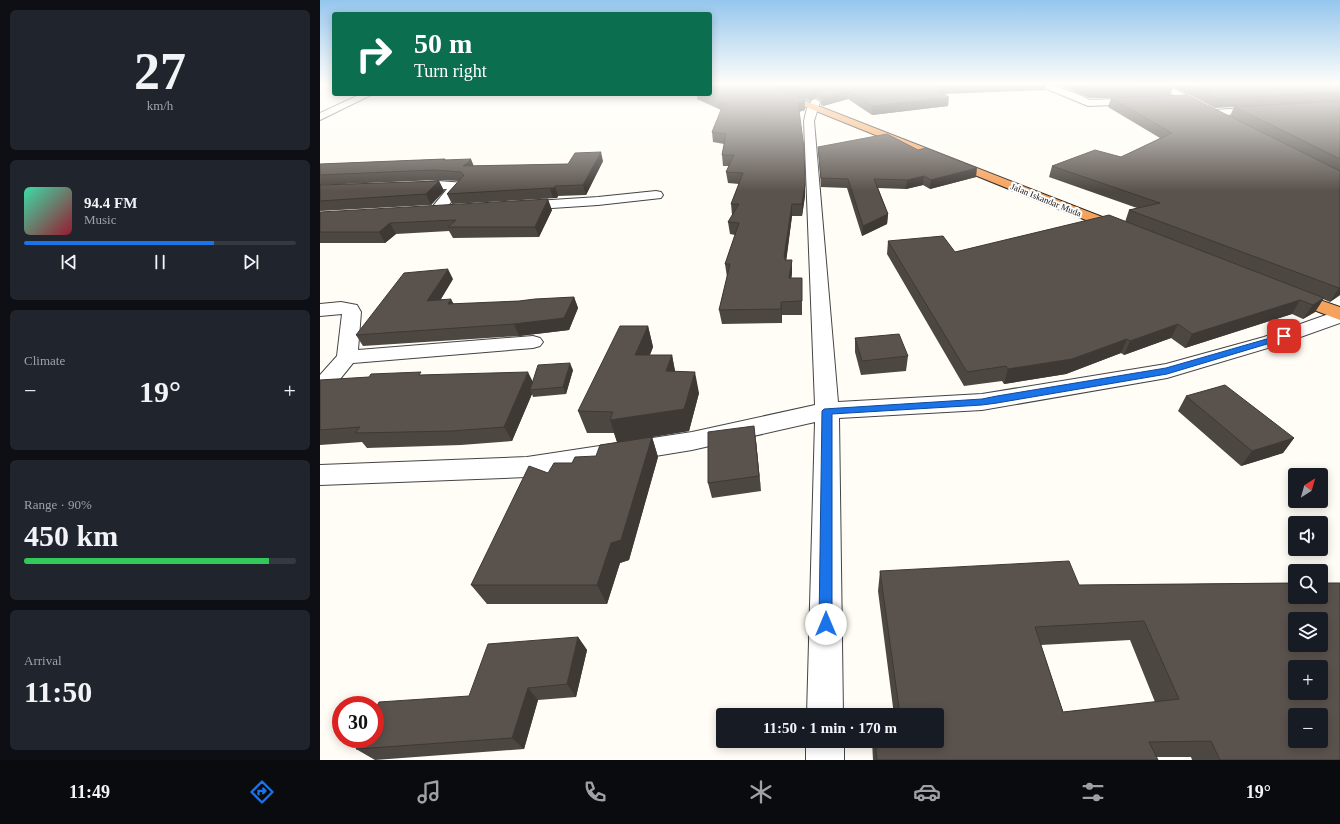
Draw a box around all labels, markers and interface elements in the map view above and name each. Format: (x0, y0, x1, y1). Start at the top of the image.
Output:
icon: right (348, 28, 400, 80)
text: 50 m (414, 28, 472, 59)
text: 27 (134, 43, 186, 100)
text: Turn right (414, 61, 487, 81)
text: km/h (147, 98, 173, 113)
street label: Jalan Iskandar Muda (1009, 181, 1083, 219)
text: 94.4 FM (84, 195, 137, 211)
text: Music (84, 212, 117, 227)
icon: previous (58, 251, 80, 273)
icon: pause (149, 251, 171, 273)
icon: next (240, 251, 262, 273)
pin (1267, 319, 1301, 353)
icon: arrive (1273, 325, 1295, 347)
text: Climate (24, 353, 65, 368)
text: 19° (139, 375, 181, 408)
text: − (24, 378, 36, 403)
text: + (284, 378, 296, 403)
north arrow (1288, 468, 1328, 508)
map controls (1288, 468, 1328, 748)
text: Range · 90% (24, 497, 92, 512)
button: sound (1288, 516, 1328, 556)
text: 450 km (24, 519, 118, 552)
button: search (1288, 564, 1328, 604)
position arrow (805, 603, 847, 645)
button: layers (1288, 612, 1328, 652)
text: Arrival (24, 653, 62, 668)
button: + (1288, 660, 1328, 700)
text: 11:50 (24, 675, 92, 708)
speed limit sign: 30 (332, 696, 384, 748)
button: − (1288, 708, 1328, 748)
text: 11:50 · 1 min · 170 m (763, 720, 897, 736)
icon: directions (248, 778, 276, 806)
icon: music (415, 778, 443, 806)
icon: phone (581, 778, 609, 806)
icon: climate (747, 778, 775, 806)
icon: car (913, 778, 941, 806)
icon: filters (1079, 778, 1107, 806)
text: 11:49 (69, 782, 110, 802)
text: 19° (1246, 782, 1271, 802)

